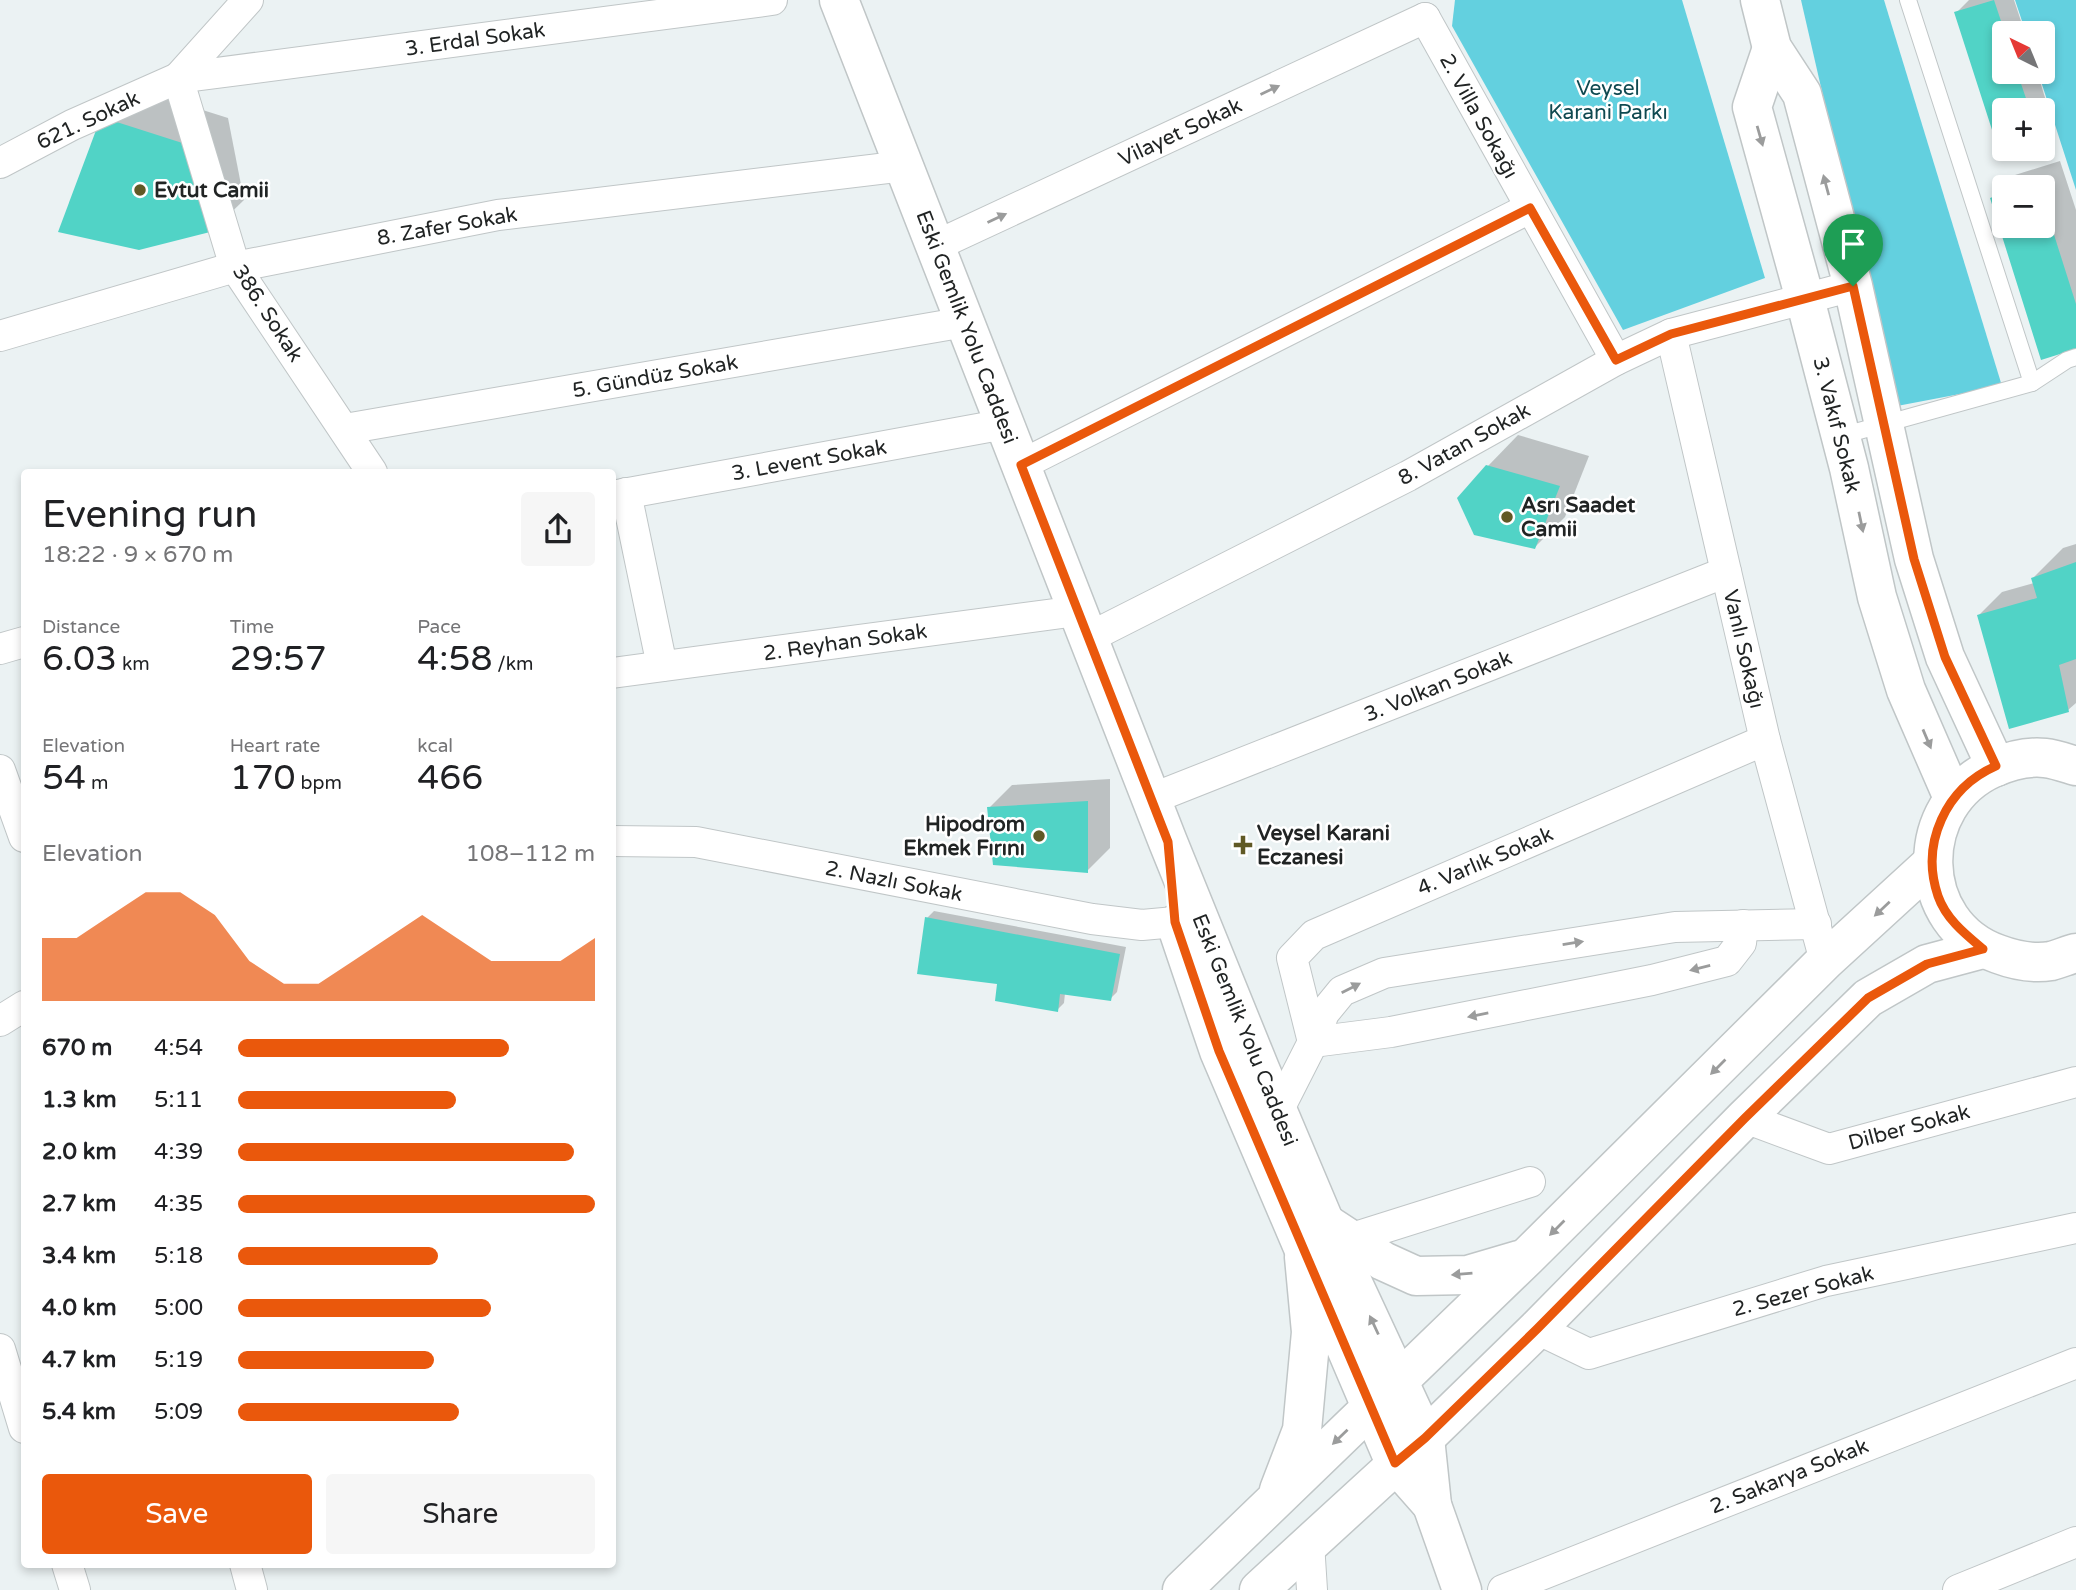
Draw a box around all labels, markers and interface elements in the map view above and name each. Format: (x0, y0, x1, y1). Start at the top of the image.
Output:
street label: 3. Erdal Sokak (404, 17, 547, 62)
north arrow (1992, 21, 2054, 84)
map controls (1992, 21, 2055, 238)
street label: 2. Villa Sokağı (1434, 50, 1523, 183)
park label: Veysel Karani Parkı (1548, 76, 1668, 125)
one-way arrow (1260, 85, 1280, 96)
street label: 621. Sokak (33, 86, 144, 155)
street label: Vilayet Sokak (1115, 93, 1246, 172)
button: + (1992, 98, 2055, 161)
one-way arrow (1755, 126, 1765, 147)
one-way arrow (1821, 175, 1831, 196)
button: − (1992, 175, 2055, 238)
place label: Evtut Camii (154, 178, 269, 203)
marker: Evtut Camii (132, 182, 148, 198)
street label: 8. Zafer Sokak (375, 202, 519, 251)
street label: Eski Gemlik Yolu Caddesi (910, 207, 1023, 447)
one-way arrow (987, 212, 1007, 223)
pin (1823, 214, 1883, 286)
icon: arrive (1834, 225, 1872, 263)
street label: 386. Sokak (227, 260, 308, 366)
street label: 5. Gündüz Sokak (570, 350, 740, 403)
street label: 3. Vakıf Sokak (1807, 354, 1866, 496)
street label: 8. Vatan Sokak (1394, 398, 1535, 491)
street label: 3. Levent Sokak (730, 435, 889, 486)
text: Evening run (42, 492, 257, 538)
button: share (521, 492, 595, 566)
place label: Asrı Saadet Camii (1521, 493, 1635, 542)
marker: Asrı Saadet Camii (1499, 509, 1515, 525)
one-way arrow (1855, 511, 1866, 533)
text: 18:22 · 9 × 670 m (42, 541, 233, 569)
street label: Vanlı Sokağı (1718, 587, 1769, 711)
text: Distance (42, 616, 120, 638)
text: Time (230, 616, 274, 638)
text: Pace (417, 616, 461, 638)
street label: 2. Reyhan Sokak (762, 619, 929, 666)
text: 6.03 (42, 638, 117, 680)
text: 29:57 (230, 638, 327, 680)
text: 4:58 (417, 638, 492, 680)
street label: 3. Volkan Sokak (1361, 645, 1516, 727)
text: km (117, 653, 150, 675)
text: /km (492, 653, 534, 675)
one-way arrow (1922, 729, 1933, 750)
text: Elevation (42, 735, 125, 757)
text: Heart rate (230, 735, 320, 757)
text: kcal (417, 735, 453, 757)
text: 54 (42, 757, 86, 799)
text: 170 (230, 757, 296, 799)
text: 466 (417, 757, 483, 799)
text: m (86, 772, 108, 794)
text: bpm (296, 772, 342, 794)
place label: Hipodrom Ekmek Fırını (903, 812, 1025, 861)
place label: Veysel Karani Eczanesi (1257, 821, 1390, 870)
street label: 4. Varlık Sokak (1414, 822, 1557, 901)
marker: Hipodrom Ekmek Fırını (1031, 828, 1047, 844)
marker: Veysel Karani Eczanesi (1235, 837, 1251, 853)
text: Elevation (42, 840, 143, 868)
text: 108–112 m (466, 840, 595, 868)
street label: 2. Nazlı Sokak (823, 856, 965, 907)
one-way arrow (1874, 901, 1891, 917)
street label: Eski Gemlik Yolu Caddesi (1186, 910, 1303, 1150)
one-way arrow (1562, 937, 1584, 948)
one-way arrow (1689, 963, 1711, 974)
one-way arrow (1341, 983, 1361, 994)
one-way arrow (1467, 1009, 1489, 1020)
text: 670 m (42, 1034, 112, 1062)
text: 4:54 (154, 1034, 203, 1062)
one-way arrow (1710, 1059, 1727, 1076)
text: 1.3 km (42, 1086, 117, 1114)
text: 5:11 (154, 1086, 203, 1114)
street label: Dilber Sokak (1846, 1099, 1973, 1156)
text: 2.0 km (42, 1138, 117, 1166)
text: 4:39 (154, 1138, 203, 1166)
text: 2.7 km (42, 1190, 116, 1218)
text: 4:35 (154, 1190, 203, 1218)
one-way arrow (1549, 1219, 1566, 1235)
text: 3.4 km (42, 1242, 116, 1270)
text: 5:18 (154, 1242, 203, 1270)
street label: 2. Sezer Sokak (1730, 1261, 1876, 1322)
one-way arrow (1450, 1269, 1472, 1280)
text: 4.0 km (42, 1294, 117, 1322)
text: 5:00 (154, 1294, 203, 1322)
one-way arrow (1368, 1315, 1380, 1335)
text: 4.7 km (42, 1346, 116, 1374)
text: 5:19 (154, 1346, 203, 1374)
text: 5.4 km (42, 1398, 116, 1426)
text: 5:09 (154, 1398, 203, 1426)
one-way arrow (1332, 1428, 1349, 1444)
street label: 2. Sakarya Sokak (1706, 1433, 1872, 1520)
button: Save (42, 1474, 312, 1554)
button: Share (326, 1474, 595, 1554)

